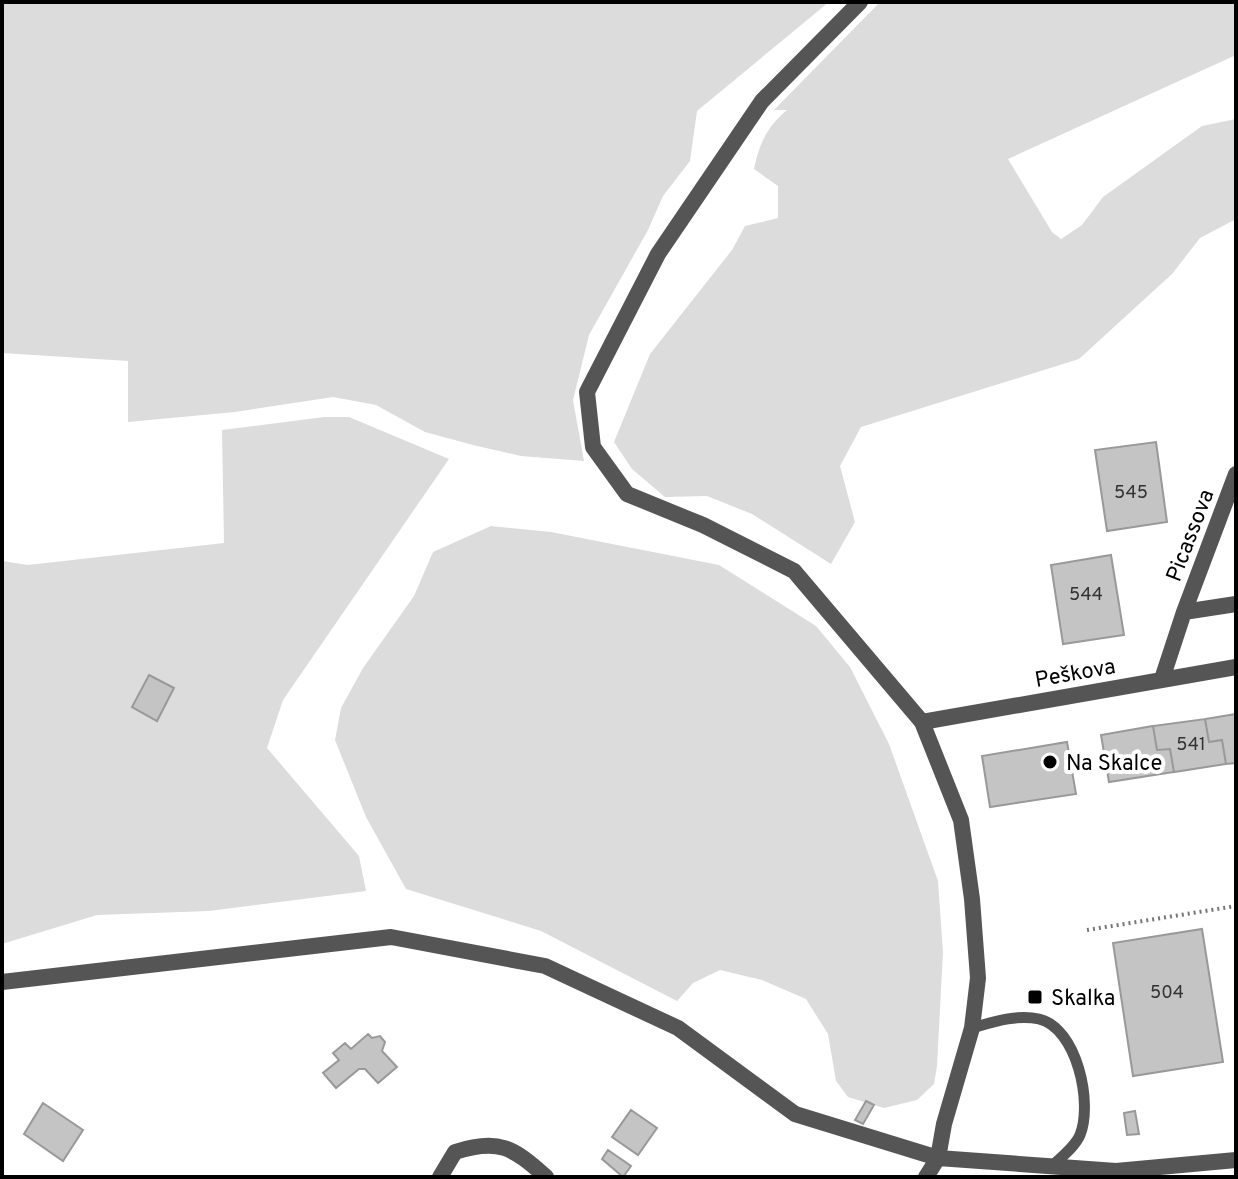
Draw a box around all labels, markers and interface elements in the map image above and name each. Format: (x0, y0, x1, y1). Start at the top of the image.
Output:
house number: 545 (1114, 482, 1148, 505)
street label: Picassova (1161, 486, 1221, 586)
house number: 544 (1069, 584, 1103, 607)
street label: Peškova (1033, 654, 1118, 695)
house number: 541 (1176, 734, 1206, 757)
place label: Na Skalce (1066, 751, 1162, 778)
marker: Na Skalce (1041, 753, 1059, 771)
house number: 504 (1150, 982, 1184, 1005)
place label: Skalka (1051, 986, 1115, 1013)
marker: Skalka (1026, 988, 1044, 1006)

